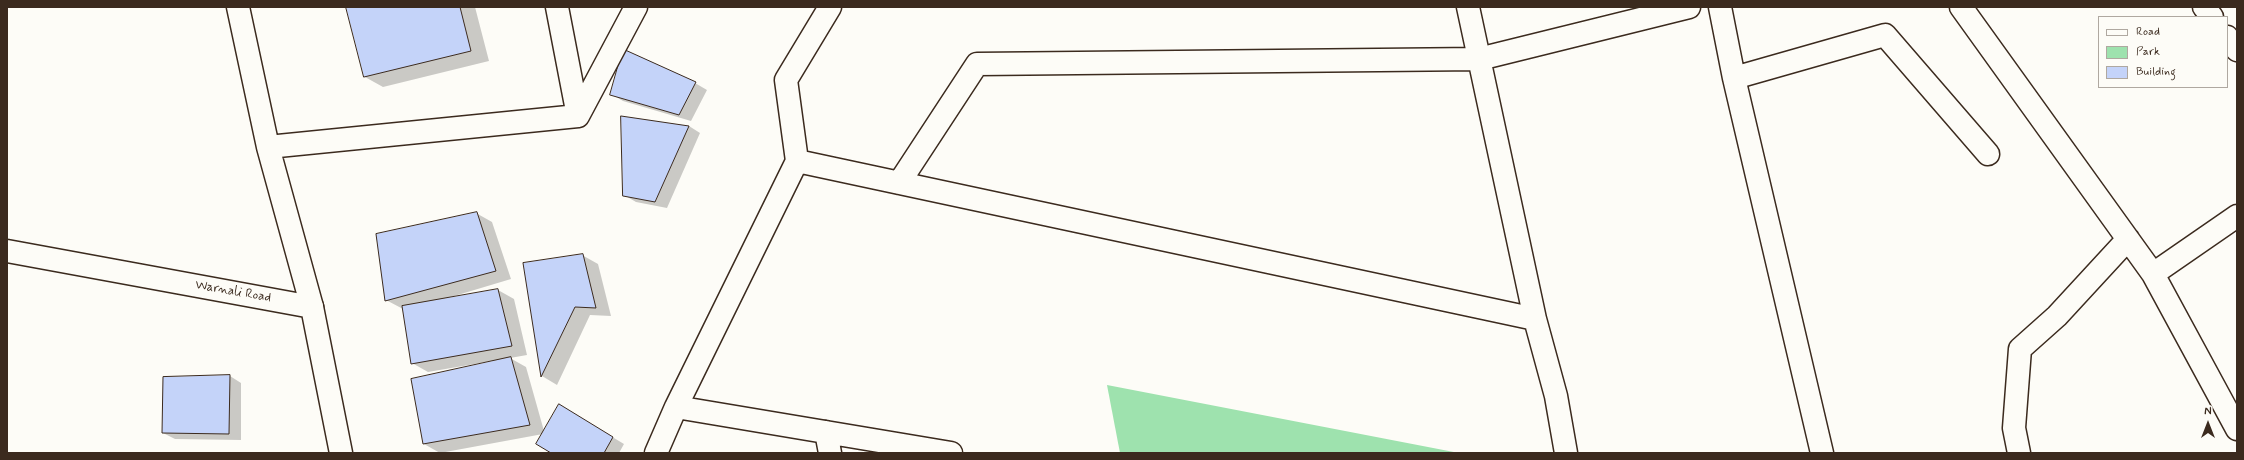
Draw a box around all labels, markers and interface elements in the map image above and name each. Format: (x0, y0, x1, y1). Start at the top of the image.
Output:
legend (2098, 16, 2228, 88)
text: Road (2136, 24, 2160, 40)
text: Park (2136, 44, 2160, 60)
text: Building (2136, 64, 2176, 80)
street label: Warnali Road (194, 278, 272, 306)
north arrow (2188, 404, 2228, 444)
text: N (2204, 405, 2212, 419)

